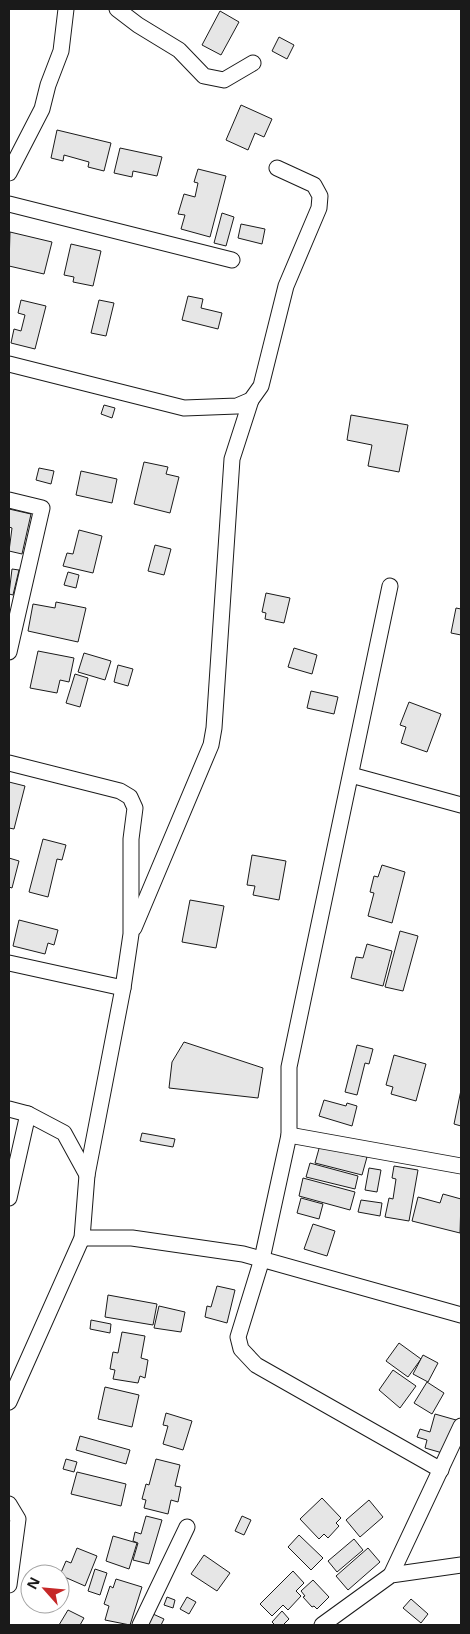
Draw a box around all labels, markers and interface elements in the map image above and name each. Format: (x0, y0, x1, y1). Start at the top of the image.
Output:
north arrow (20, 1564, 70, 1614)
text: N (22, 1573, 44, 1592)

